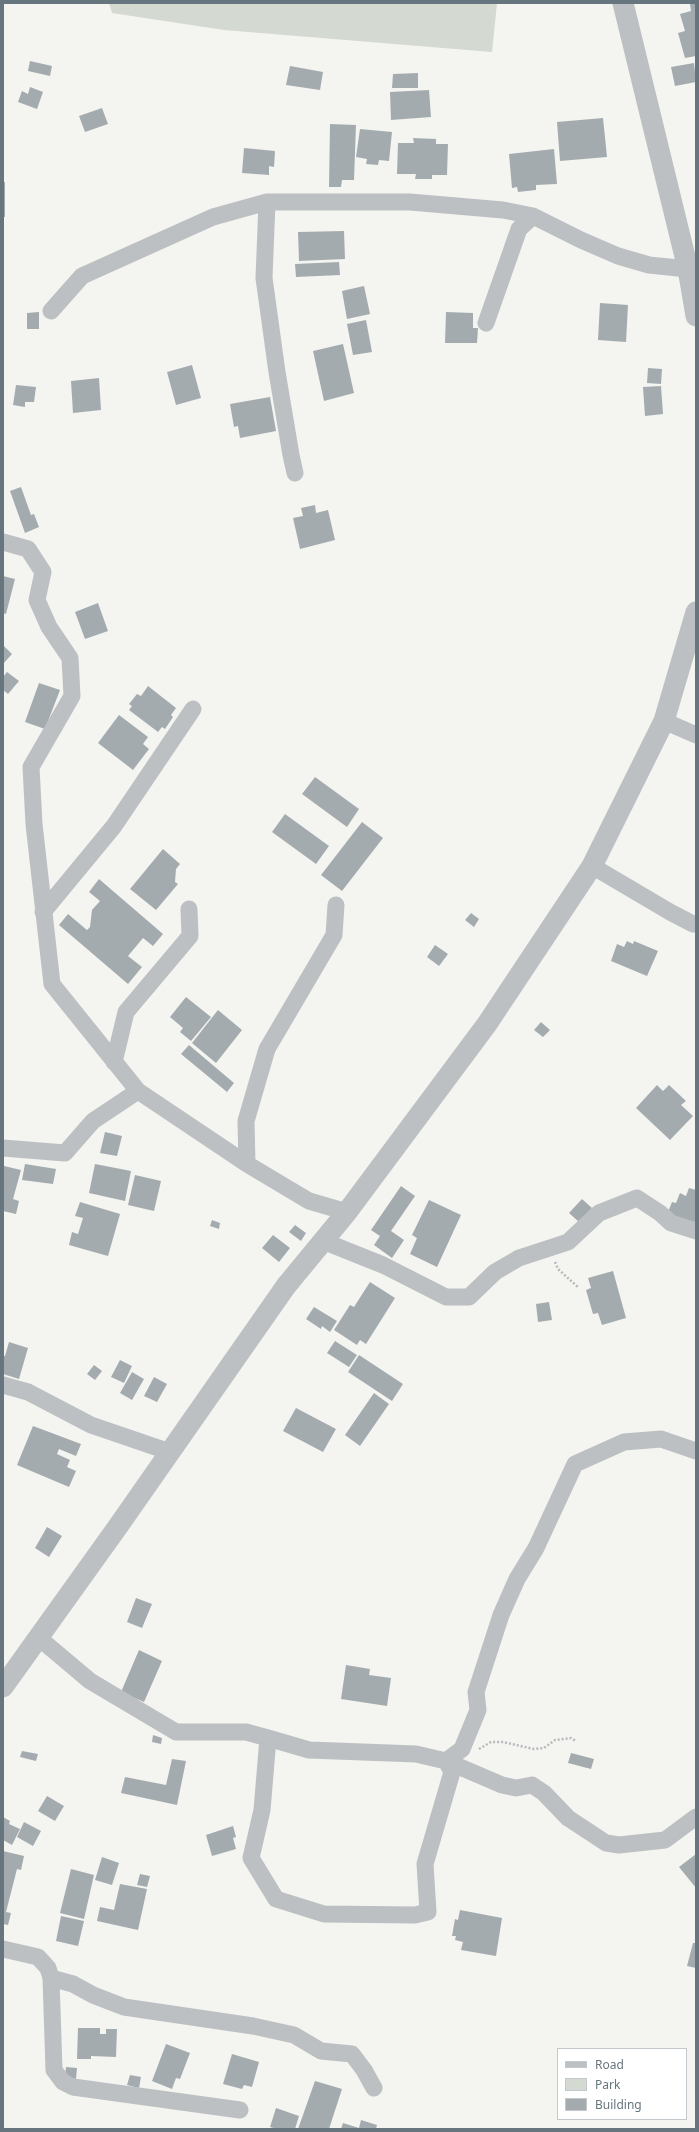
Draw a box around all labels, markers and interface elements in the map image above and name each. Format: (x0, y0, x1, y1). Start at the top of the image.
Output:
legend (557, 2048, 687, 2120)
text: Road (595, 2056, 624, 2073)
text: Park (595, 2076, 620, 2093)
text: Building (595, 2096, 642, 2113)

